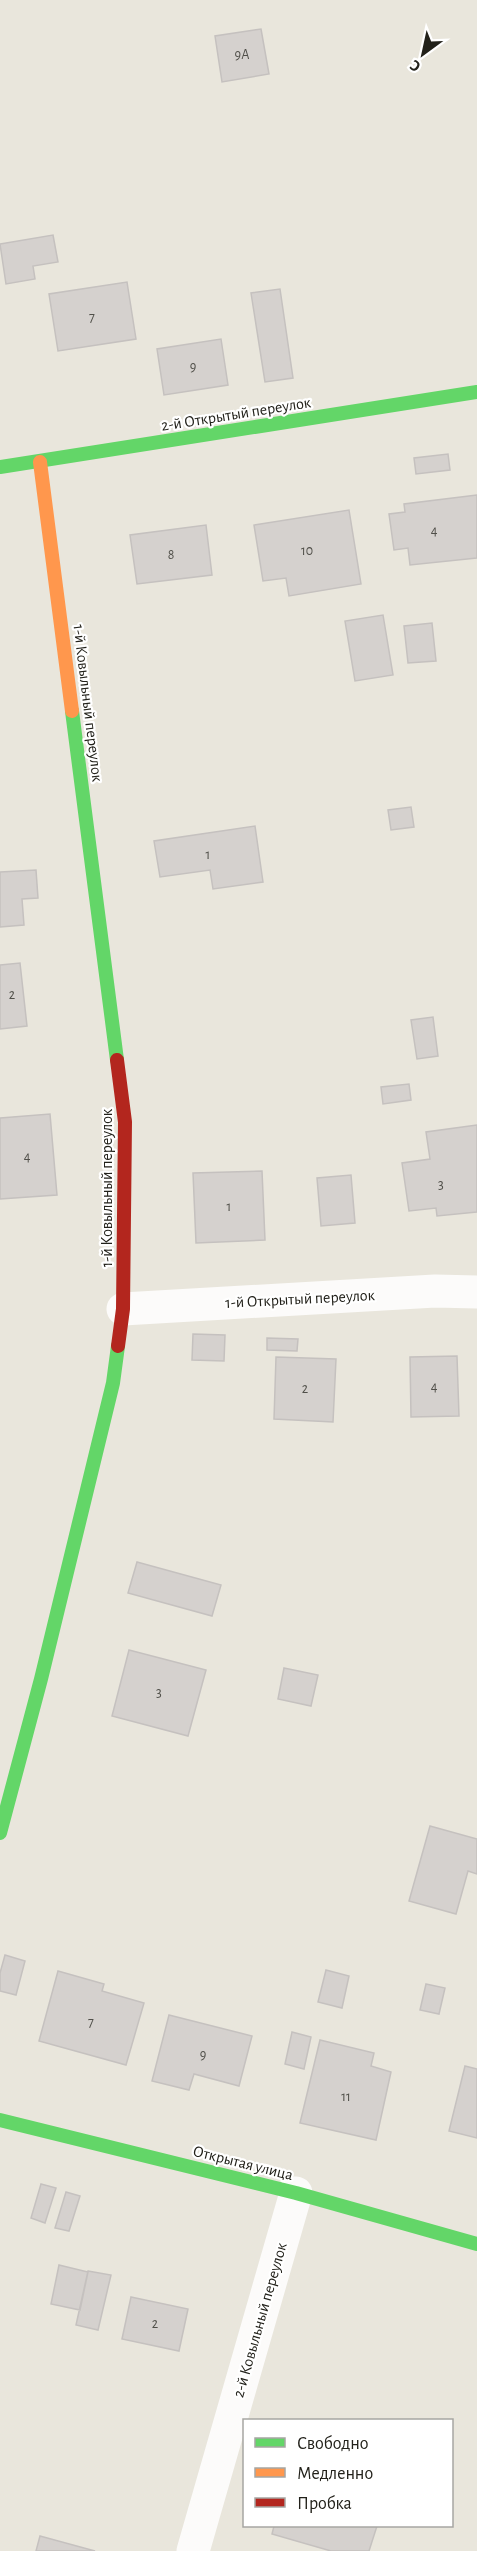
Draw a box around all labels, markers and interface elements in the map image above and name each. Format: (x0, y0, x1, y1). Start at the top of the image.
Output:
north arrow (393, 24, 453, 84)
house number: 9А (235, 48, 249, 62)
text: С (407, 57, 423, 75)
house number: 7 (89, 310, 95, 324)
house number: 9 (190, 360, 196, 374)
street label: 2-й Открытый переулок (160, 394, 313, 435)
house number: 4 (431, 524, 438, 538)
house number: 10 (301, 544, 313, 558)
house number: 8 (168, 548, 174, 562)
street label: 1-й Ковыльный переулок (69, 623, 106, 783)
house number: 1 (206, 848, 210, 862)
house number: 2 (9, 988, 15, 1002)
street label: 1-й Ковыльный переулок (99, 1108, 116, 1267)
house number: 4 (24, 1150, 31, 1164)
house number: 3 (438, 1178, 444, 1192)
house number: 1 (227, 1200, 231, 1214)
street label: 1-й Открытый переулок (225, 1287, 376, 1312)
house number: 4 (431, 1380, 438, 1394)
house number: 2 (302, 1382, 308, 1396)
house number: 3 (156, 1686, 162, 1700)
house number: 7 (88, 2015, 94, 2029)
house number: 9 (200, 2048, 206, 2062)
house number: 11 (341, 2090, 351, 2104)
street label: Открытая улица (191, 2143, 295, 2184)
street label: 2-й Ковыльный переулок (230, 2240, 291, 2399)
house number: 2 (152, 2317, 158, 2331)
legend (243, 2419, 453, 2527)
text: Свободно (297, 2434, 369, 2453)
text: Медленно (297, 2465, 373, 2483)
text: Пробка (297, 2494, 352, 2513)

